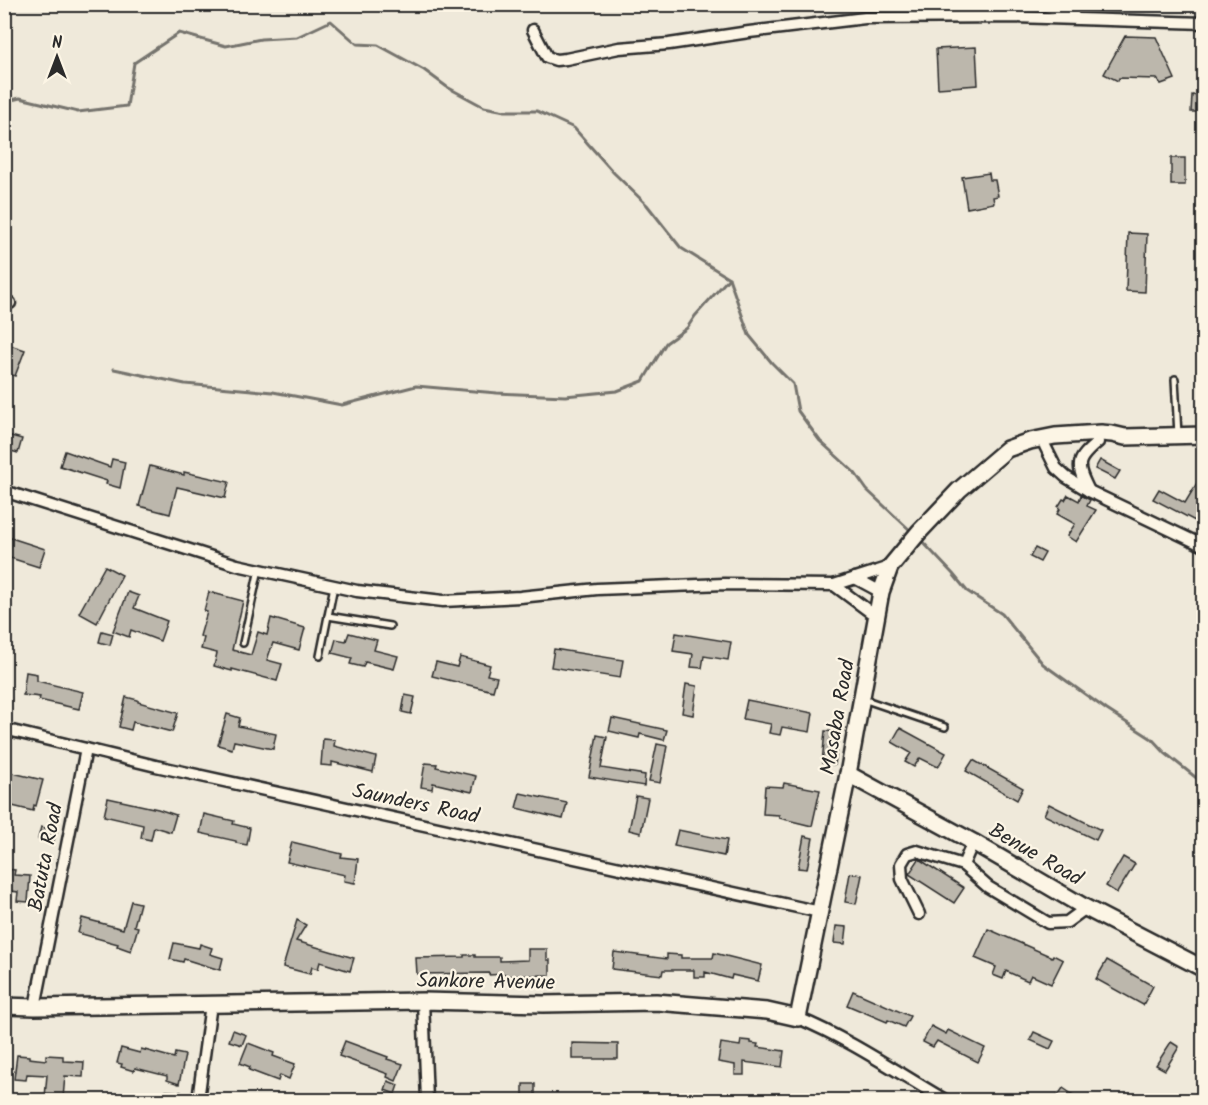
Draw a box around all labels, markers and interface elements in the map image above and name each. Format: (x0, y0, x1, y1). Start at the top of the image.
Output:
north arrow (27, 27, 87, 87)
text: N (52, 31, 62, 56)
street label: Masaba Road (812, 656, 865, 778)
street label: Saunders Road (349, 775, 483, 834)
street label: Batuta Road (20, 800, 73, 914)
street label: Benue Road (982, 815, 1089, 896)
street label: Sankore Avenue (417, 965, 556, 1000)

